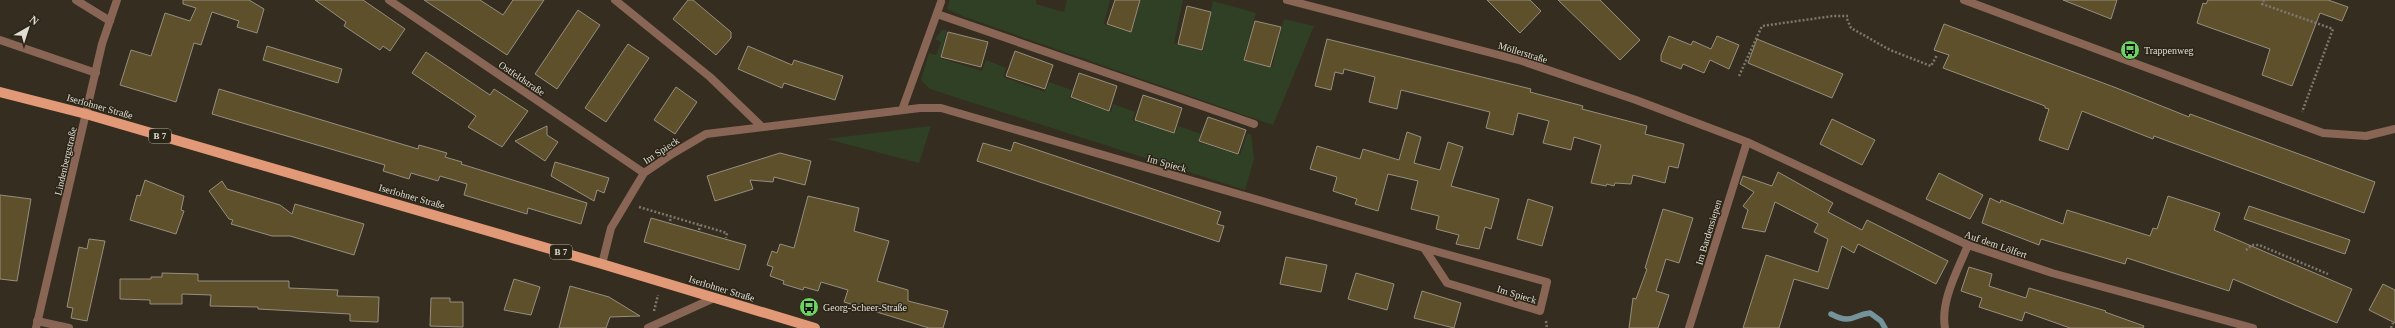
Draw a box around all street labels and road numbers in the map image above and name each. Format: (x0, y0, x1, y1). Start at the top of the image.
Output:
street label: Möllerstraße (1497, 40, 1549, 65)
street label: Ostfeldstraße (497, 59, 547, 98)
street label: Iserlohner Straße (65, 92, 135, 121)
street label: Lindenbergstraße (52, 125, 79, 196)
road number: B 7 (149, 129, 171, 143)
street label: Im Spieck (641, 135, 681, 166)
street label: Im Spieck (1146, 153, 1188, 174)
street label: Iserlohner Straße (377, 182, 447, 211)
street label: Im Bardensiepen (1693, 198, 1724, 266)
street label: Auf dem Lölfert (1963, 229, 2029, 260)
road number: B 7 (550, 245, 572, 259)
street label: Iserlohner Straße (687, 273, 757, 304)
street label: Im Spieck (1496, 283, 1538, 306)

